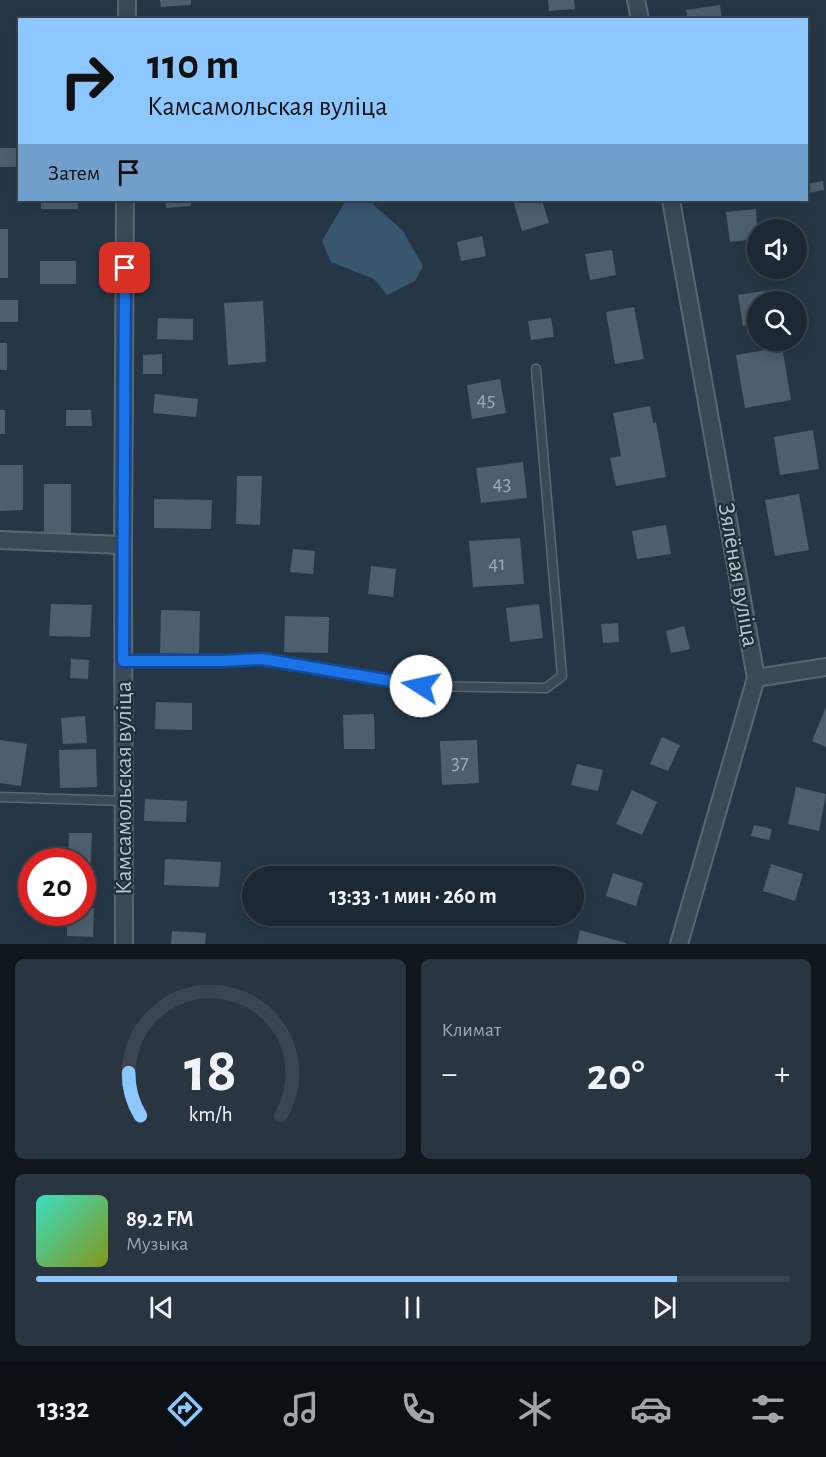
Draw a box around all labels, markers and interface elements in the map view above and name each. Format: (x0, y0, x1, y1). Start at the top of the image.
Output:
icon: right (48, 42, 126, 120)
text: 110 m (147, 44, 239, 86)
text: Камсамольская вуліца (147, 93, 388, 120)
icon: arrive (112, 156, 145, 189)
text: Затем (48, 162, 100, 184)
map controls (747, 219, 807, 351)
button: sound (747, 219, 807, 279)
pin (99, 242, 150, 293)
icon: arrive (108, 251, 141, 284)
button: search (747, 291, 807, 351)
house number: 45 (477, 389, 495, 410)
house number: 43 (493, 473, 511, 494)
street label: Зялёная вуліца (714, 501, 762, 649)
house number: 41 (488, 553, 506, 574)
position arrow (389, 654, 453, 718)
street label: Камсамольская вуліца (112, 681, 136, 895)
house number: 37 (451, 752, 469, 773)
speed limit sign: 20 (18, 848, 96, 926)
text: 13:33 · 1 мин · 260 m (329, 885, 497, 907)
text: Климат (442, 1020, 501, 1040)
text: 18 (184, 1040, 237, 1102)
text: 20° (587, 1053, 645, 1098)
text: − (442, 1058, 457, 1091)
text: + (774, 1058, 790, 1091)
text: km/h (188, 1104, 232, 1125)
text: 89.2 FM (126, 1208, 194, 1230)
text: Музыка (126, 1234, 188, 1254)
icon: previous (145, 1291, 178, 1324)
icon: pause (396, 1291, 429, 1324)
icon: next (648, 1291, 681, 1324)
icon: directions (164, 1388, 206, 1430)
icon: music (280, 1388, 322, 1430)
icon: phone (397, 1388, 439, 1430)
icon: climate (514, 1388, 556, 1430)
icon: car (630, 1388, 672, 1430)
icon: filters (747, 1388, 789, 1430)
text: 13:32 (37, 1395, 89, 1422)

